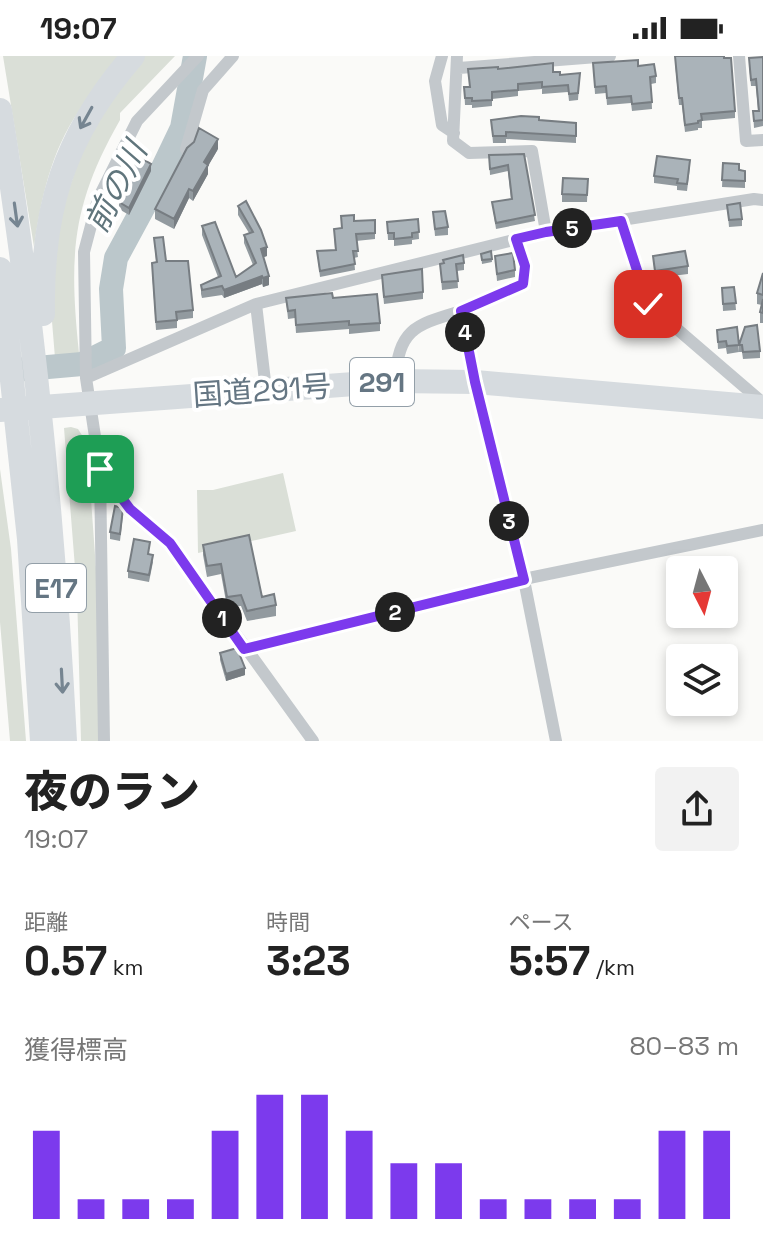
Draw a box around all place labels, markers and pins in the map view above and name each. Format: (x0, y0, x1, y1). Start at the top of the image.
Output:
pin: 5 (552, 208, 592, 248)
pin (614, 270, 682, 338)
pin: 4 (445, 312, 485, 352)
pin (66, 435, 134, 503)
pin: 3 (489, 501, 529, 541)
pin: 2 (375, 592, 415, 632)
pin: 1 (202, 598, 242, 638)

